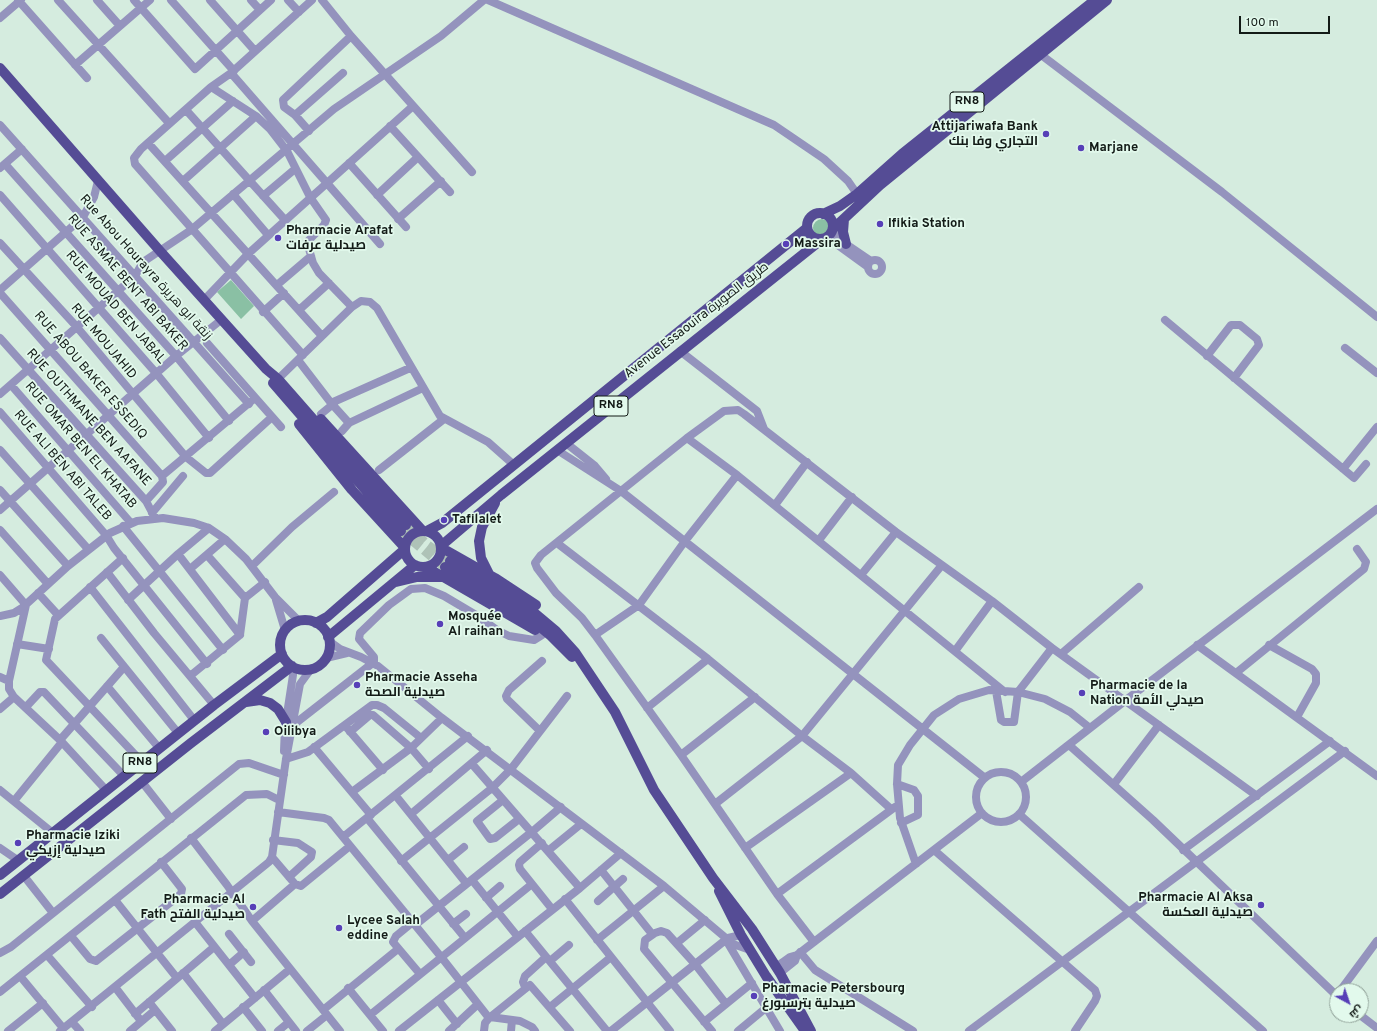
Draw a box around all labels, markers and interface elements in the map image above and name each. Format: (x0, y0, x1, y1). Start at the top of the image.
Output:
scale bar (1241, 8, 1332, 34)
text: 100 m (1246, 15, 1279, 31)
road number: RN8 (950, 92, 984, 112)
place label: Attijariwafa Bank التجاري وفا بنك (931, 119, 1038, 150)
marker: Attijariwafa Bank التجاري وفا بنك (1041, 129, 1051, 139)
place label: Marjane (1089, 140, 1138, 156)
marker: Marjane (1076, 143, 1086, 153)
street label: Rue Abou Hourayra زنقة ابو هريرة (76, 192, 214, 344)
street label: RUE ASMAE BENT ABI BAKER (64, 212, 190, 354)
place label: Ifikia Station (888, 216, 965, 232)
marker: Ifikia Station (875, 219, 885, 229)
place label: Pharmacie Arafat صيدلية عرفات (286, 223, 393, 254)
marker: Pharmacie Arafat صيدلية عرفات (273, 233, 283, 243)
place label: Massira (794, 236, 841, 252)
marker: Massira (781, 239, 791, 249)
street label: RUE MOUAD BEN JABAL (62, 248, 168, 368)
street label: Avenue Essaouira طريق الصويرة (622, 260, 772, 382)
street label: RUE MOUJAHID (67, 301, 139, 383)
street label: RUE ABOU BAKER ESSEDIQ (30, 309, 150, 443)
street label: RUE OUTHMANE BEN AAFANE (22, 346, 154, 490)
street label: RUE OMAR BEN EL KHATAB (21, 380, 139, 512)
road number: RN8 (594, 396, 628, 416)
street label: RUE ALI BEN ABI TALEB (10, 408, 114, 524)
place label: Tafilalet (452, 512, 502, 528)
marker: Tafilalet (439, 515, 449, 525)
place label: Mosquée Al raihan (448, 609, 503, 640)
marker: Mosquée Al raihan (435, 619, 445, 629)
place label: Pharmacie Asseha صيدلية الصحة (365, 670, 478, 701)
place label: Pharmacie de la Nation صيدلي الأمة (1090, 678, 1204, 709)
marker: Pharmacie Asseha صيدلية الصحة (352, 680, 362, 690)
marker: Pharmacie de la Nation صيدلي الأمة (1077, 688, 1087, 698)
place label: Oilibya (274, 724, 316, 740)
marker: Oilibya (261, 727, 271, 737)
road number: RN8 (123, 753, 157, 773)
place label: Pharmacie Iziki صيدلية إزيكي (26, 828, 120, 859)
marker: Pharmacie Iziki صيدلية إزيكي (13, 838, 23, 848)
place label: Pharmacie Al Aksa صيدلية العكسة (1138, 890, 1253, 921)
place label: Pharmacie Al Fath صيدلية الفتح (141, 892, 245, 923)
marker: Pharmacie Al Aksa صيدلية العكسة (1256, 900, 1266, 910)
marker: Pharmacie Al Fath صيدلية الفتح (248, 902, 258, 912)
place label: Lycee Salah eddine (347, 913, 420, 944)
marker: Lycee Salah eddine (334, 923, 344, 933)
place label: Pharmacie Petersbourg صيدلية بترسبورغ (762, 981, 905, 1012)
north arrow (1329, 983, 1369, 1023)
marker: Pharmacie Petersbourg صيدلية بترسبورغ (749, 991, 759, 1001)
text: ش (1346, 1002, 1366, 1021)

